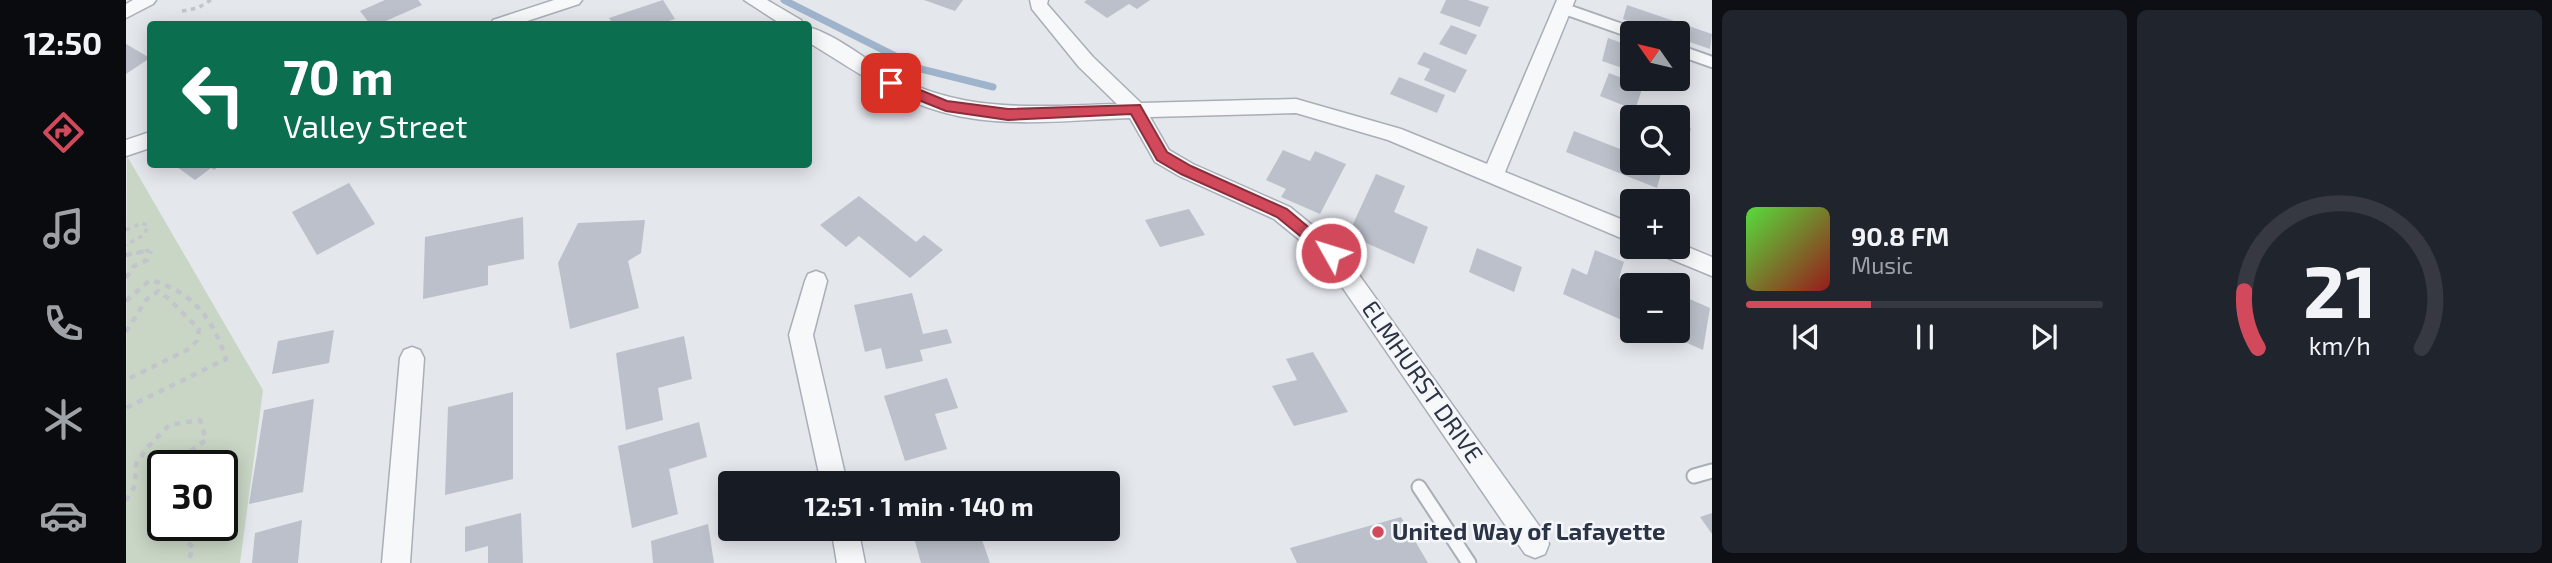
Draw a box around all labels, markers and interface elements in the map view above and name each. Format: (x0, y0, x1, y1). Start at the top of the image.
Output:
north arrow (1620, 21, 1690, 91)
map controls (1620, 21, 1690, 343)
text: 12:50 (24, 23, 102, 61)
text: 70 m (283, 46, 394, 105)
icon: left (168, 49, 259, 140)
pin (861, 53, 921, 113)
icon: arrive (872, 64, 910, 102)
button: search (1620, 105, 1690, 175)
text: Valley Street (283, 106, 468, 144)
icon: directions (39, 108, 88, 157)
button: + (1620, 189, 1690, 259)
icon: music (39, 204, 88, 253)
position arrow (1294, 216, 1368, 290)
text: 90.8 FM (1851, 220, 1949, 251)
text: 21 (2303, 245, 2376, 333)
text: Music (1851, 251, 1913, 279)
button: − (1620, 273, 1690, 343)
street label: ELMHURST DRIVE (1357, 295, 1490, 468)
icon: phone (39, 299, 88, 348)
icon: previous (1787, 318, 1825, 356)
icon: pause (1906, 318, 1944, 356)
icon: next (2025, 318, 2063, 356)
text: km/h (2308, 329, 2371, 359)
icon: climate (39, 395, 88, 444)
speed limit sign: 30 (147, 450, 238, 541)
text: 12:51 · 1 min · 140 m (804, 490, 1034, 521)
icon: car (39, 491, 88, 540)
place label: United Way of Lafayette (1392, 516, 1666, 545)
marker: United Way of Lafayette (1370, 524, 1386, 540)

